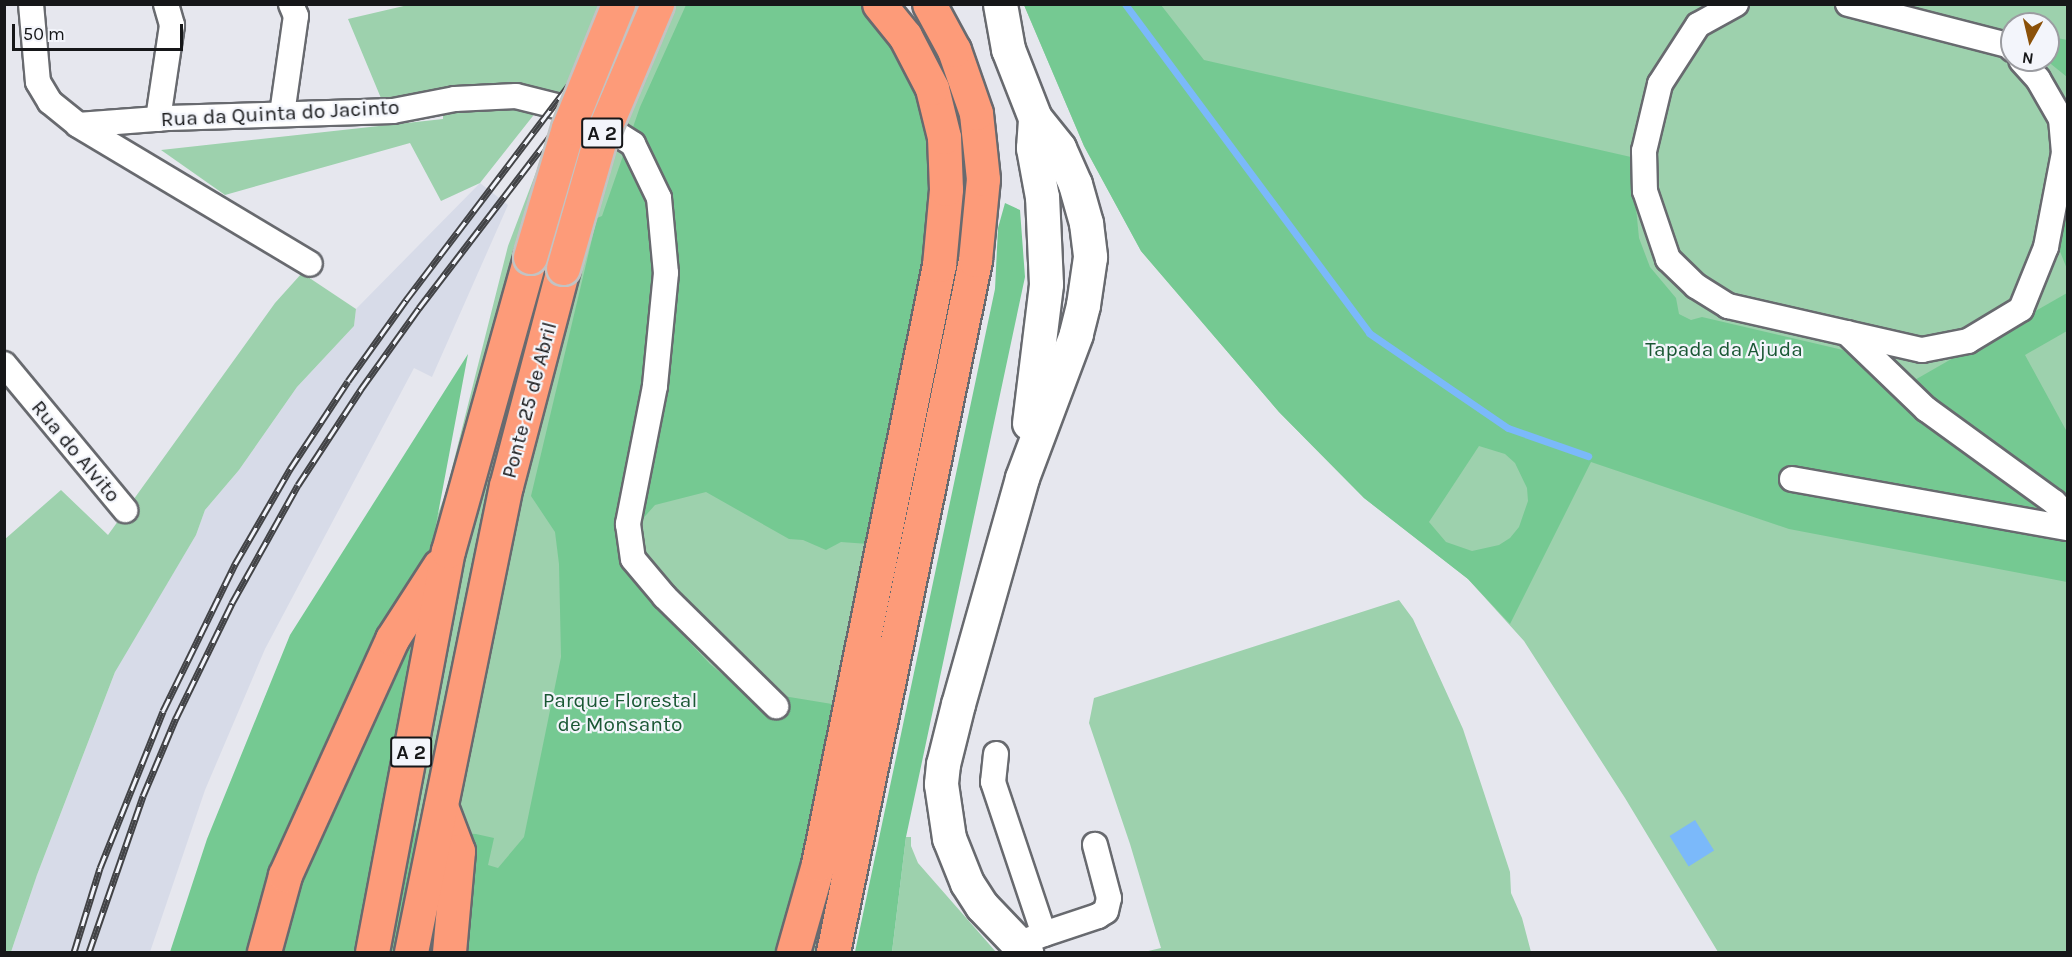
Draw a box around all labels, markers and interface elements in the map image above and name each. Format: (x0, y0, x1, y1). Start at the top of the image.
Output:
scale bar (15, 12, 186, 50)
north arrow (2000, 12, 2060, 72)
text: 50 m (23, 23, 65, 45)
text: N (2021, 48, 2035, 69)
street label: Rua da Quinta do Jacinto (160, 94, 400, 132)
road number: A 2 (581, 116, 623, 150)
street label: Ponte 25 de Abril (496, 319, 562, 481)
park label: Tapada da Ajuda (1645, 336, 1803, 362)
street label: Rua do Alvito (26, 395, 126, 507)
park label: Parque Florestal de Monsanto (543, 687, 697, 737)
road number: A 2 (390, 735, 432, 769)

